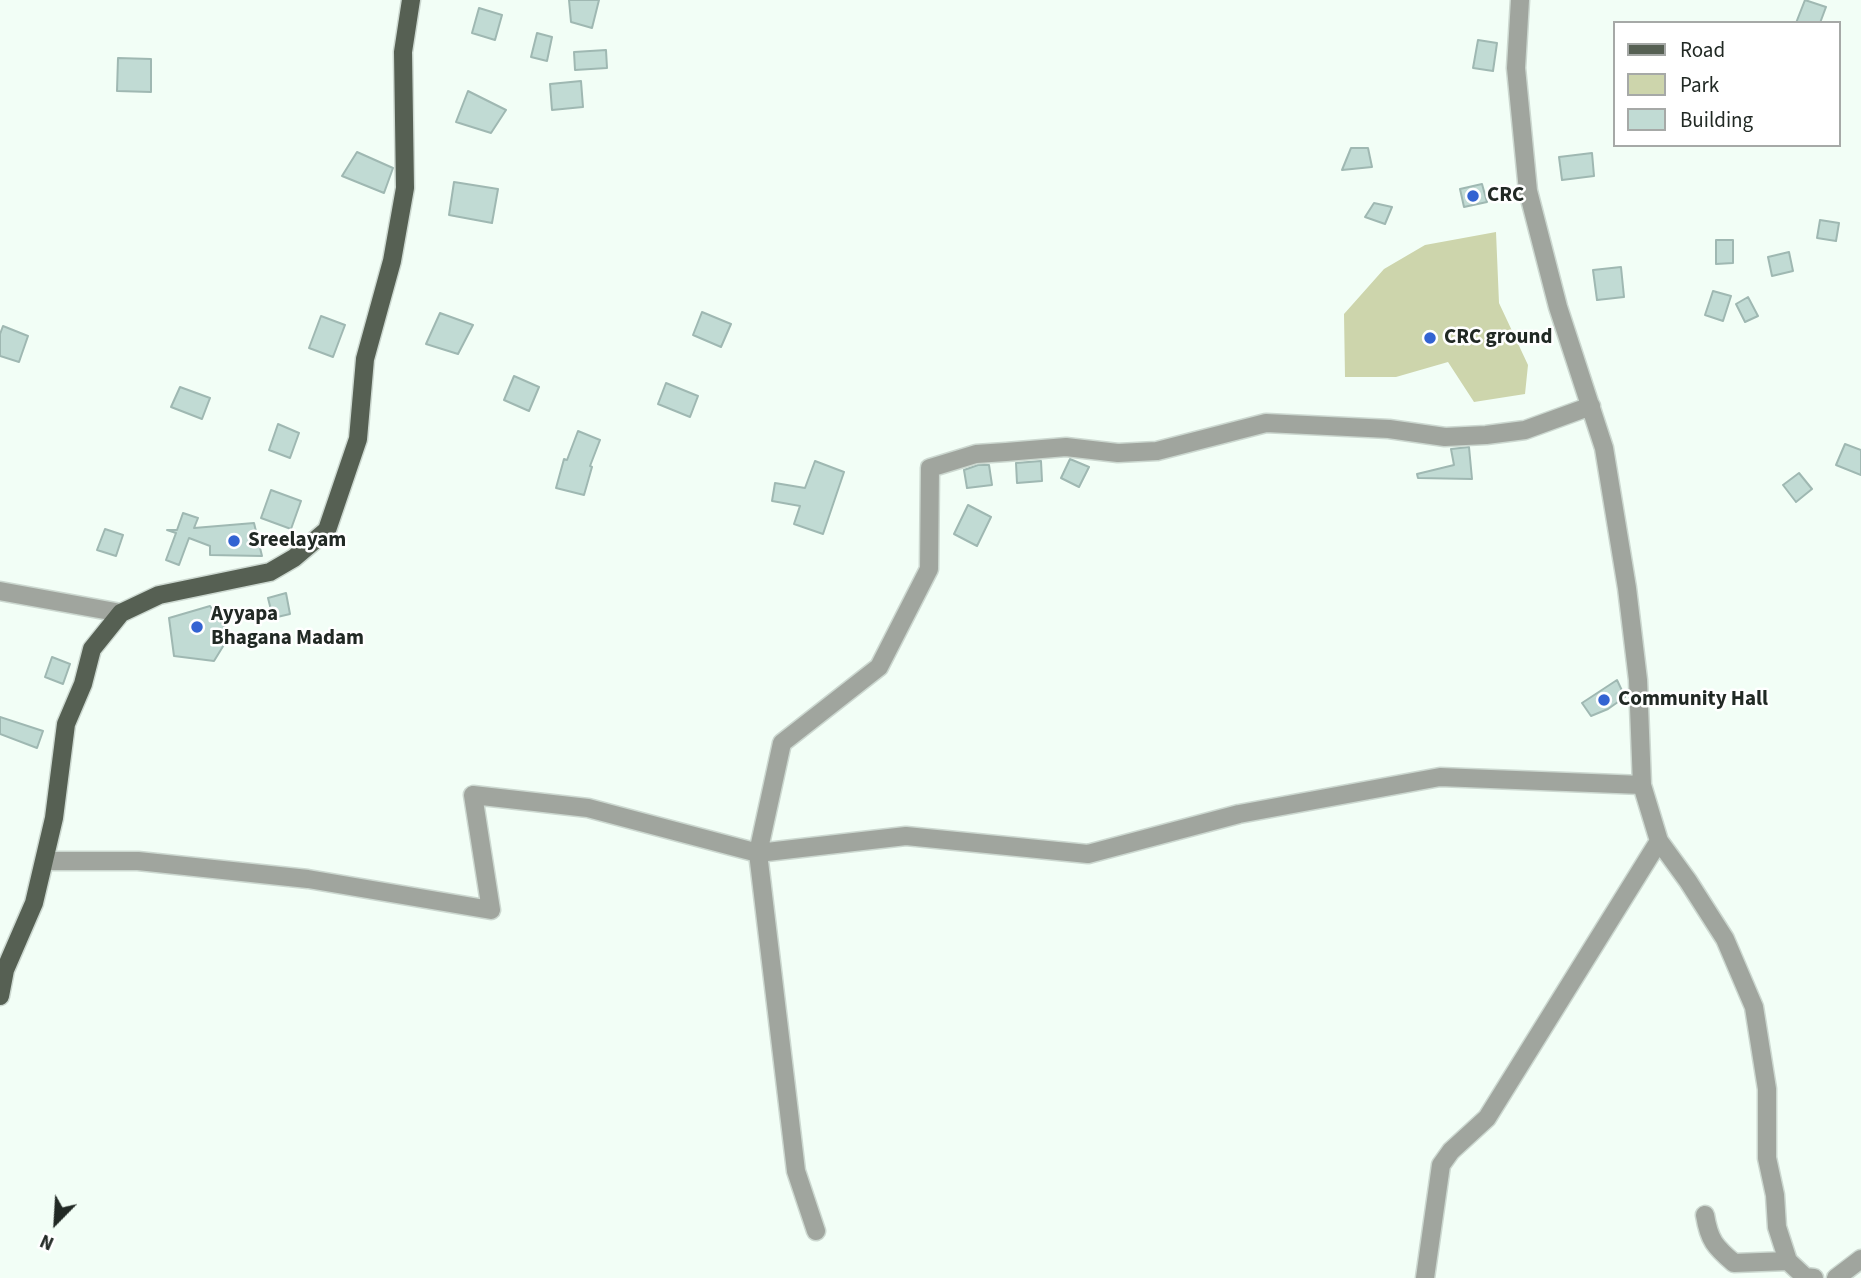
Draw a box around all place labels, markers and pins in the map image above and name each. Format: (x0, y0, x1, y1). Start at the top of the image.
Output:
place label: CRC (1487, 183, 1524, 209)
marker: CRC (1465, 188, 1481, 204)
place label: CRC ground (1444, 325, 1553, 351)
marker: CRC ground (1422, 330, 1438, 346)
place label: Sreelayam (248, 528, 346, 554)
marker: Sreelayam (226, 533, 242, 549)
place label: Ayyapa Bhagana Madam (211, 602, 364, 652)
marker: Ayyapa Bhagana Madam (189, 619, 205, 635)
place label: Community Hall (1618, 687, 1768, 713)
marker: Community Hall (1596, 692, 1612, 708)

